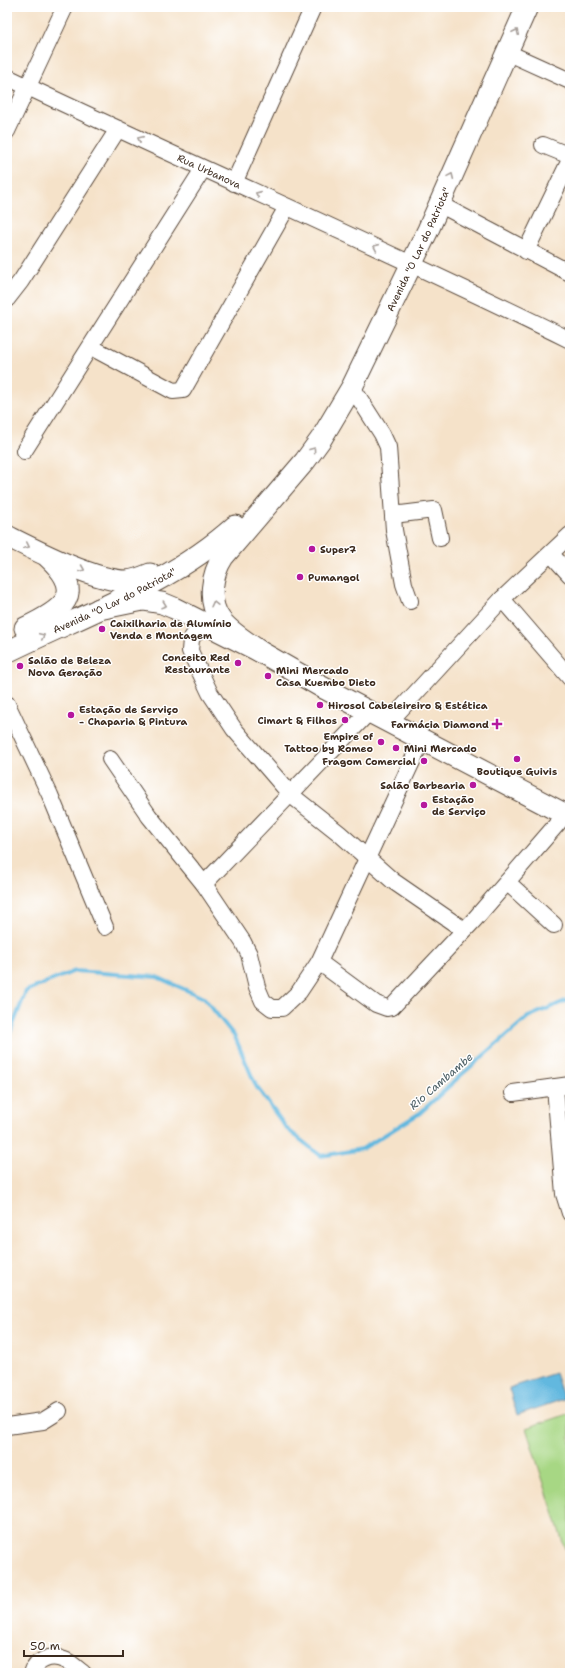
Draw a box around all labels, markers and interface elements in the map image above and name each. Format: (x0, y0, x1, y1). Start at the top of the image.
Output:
one-way arrow (511, 28, 519, 35)
one-way arrow (136, 136, 144, 144)
street label: Rua Urbanova (175, 151, 244, 192)
one-way arrow (447, 173, 455, 180)
street label: Avenida "O Lar do Patriota" (384, 185, 453, 313)
one-way arrow (254, 190, 261, 198)
one-way arrow (372, 244, 380, 252)
one-way arrow (308, 448, 315, 455)
one-way arrow (22, 541, 30, 549)
place label: Super7 (320, 543, 356, 556)
marker: Super7 (307, 544, 317, 554)
street label: Avenida "O Lar do Patriota" (51, 565, 178, 637)
one-way arrow (79, 565, 86, 573)
place label: Pumangol (308, 571, 360, 584)
marker: Pumangol (295, 572, 305, 582)
one-way arrow (161, 600, 168, 608)
one-way arrow (211, 600, 219, 607)
place label: Caixilharia de Alumínio Venda e Montagem (110, 617, 232, 642)
marker: Caixilharia de Alumínio Venda e Montagem (97, 624, 107, 634)
one-way arrow (39, 632, 46, 640)
place label: Conceito Red Restaurante (162, 651, 230, 676)
place label: Salão de Beleza Nova Geração (28, 654, 111, 679)
marker: Conceito Red Restaurante (233, 658, 243, 668)
marker: Salão de Beleza Nova Geração (15, 661, 25, 671)
place label: Mini Mercado Casa Kuembo Dieto (276, 664, 376, 689)
marker: Mini Mercado Casa Kuembo Dieto (263, 671, 273, 681)
place label: Hirosol Cabeleireiro & Estética (328, 699, 488, 712)
marker: Hirosol Cabeleireiro & Estética (315, 700, 325, 710)
place label: Estação de Serviço - Chaparia & Pintura (79, 703, 188, 728)
marker: Estação de Serviço - Chaparia & Pintura (66, 710, 76, 720)
place label: Cimart & Filhos (257, 714, 337, 727)
marker: Cimart & Filhos (340, 715, 350, 725)
place label: Farmácia Diamond (391, 718, 489, 731)
marker: Farmácia Diamond (492, 719, 502, 729)
place label: Empire of Tattoo by Romeo (284, 730, 373, 755)
marker: Empire of Tattoo by Romeo (376, 737, 386, 747)
place label: Mini Mercado (404, 742, 477, 755)
marker: Mini Mercado (391, 743, 401, 753)
marker: Boutique Guivis (512, 754, 522, 764)
place label: Fragom Comercial (322, 755, 417, 768)
marker: Fragom Comercial (419, 756, 429, 766)
place label: Boutique Guivis (477, 765, 557, 778)
place label: Salão Barbearia (380, 779, 465, 792)
marker: Salão Barbearia (468, 780, 478, 790)
place label: Estação de Serviço (432, 793, 486, 818)
marker: Estação de Serviço (419, 800, 429, 810)
water label: Rio Cambambe (406, 1050, 476, 1113)
scale bar (24, 1632, 123, 1658)
text: 50 m (30, 1638, 60, 1654)

